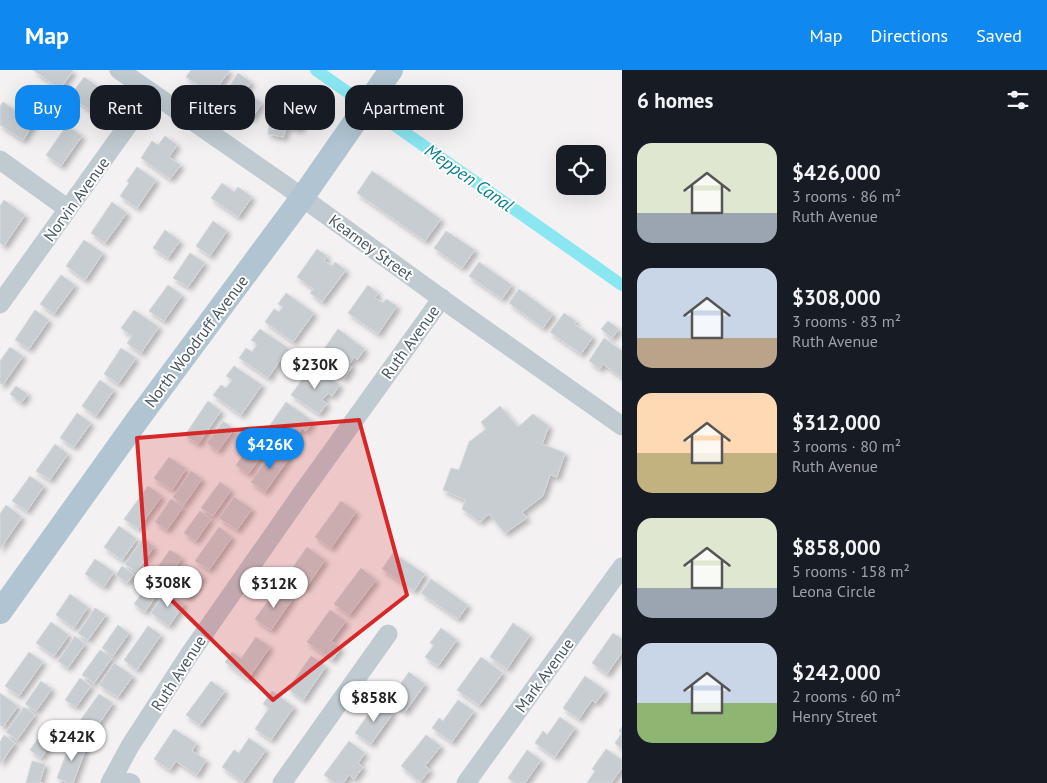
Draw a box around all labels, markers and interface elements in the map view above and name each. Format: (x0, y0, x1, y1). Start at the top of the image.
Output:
text: Map (25, 20, 69, 51)
text: Map (810, 24, 842, 47)
text: Directions (870, 24, 948, 47)
text: Saved (976, 24, 1022, 47)
chip: Buy (15, 85, 80, 130)
chip: Rent (90, 85, 161, 130)
chip: Filters (171, 85, 255, 130)
chip: New (265, 85, 335, 130)
chip: Apartment (345, 85, 463, 130)
icon: filters (1004, 86, 1032, 114)
text: 6 homes (637, 87, 713, 114)
water label: Meppen Canal (420, 138, 518, 217)
map controls (556, 145, 606, 195)
button: locate (556, 145, 606, 195)
street label: Norvin Avenue (39, 153, 113, 245)
text: $426,000 (792, 159, 881, 186)
icon: home (677, 163, 737, 223)
text: 3 rooms · 86 m² (792, 186, 901, 206)
text: Ruth Avenue (792, 206, 878, 226)
street label: Kearney Street (325, 210, 417, 285)
street label: North Woodruff Avenue (140, 271, 252, 411)
text: $308,000 (792, 284, 881, 311)
icon: home (677, 288, 737, 348)
street label: Ruth Avenue (377, 301, 443, 383)
text: 3 rooms · 83 m² (792, 311, 901, 331)
text: Ruth Avenue (792, 331, 878, 351)
pin: $230K (280, 348, 350, 390)
text: $230K (292, 354, 338, 374)
text: $312,000 (792, 409, 881, 436)
icon: home (677, 413, 737, 473)
pin: $426K (235, 428, 305, 470)
text: $426K (247, 434, 293, 454)
text: 3 rooms · 80 m² (792, 436, 901, 456)
text: Ruth Avenue (792, 456, 878, 476)
text: $858,000 (792, 534, 881, 561)
icon: home (677, 538, 737, 598)
text: 5 rooms · 158 m² (792, 561, 910, 581)
pin: $308K (133, 566, 203, 608)
pin: $312K (239, 566, 309, 609)
text: $308K (145, 572, 191, 592)
text: $312K (251, 573, 297, 593)
text: Leona Circle (792, 581, 876, 601)
street label: Ruth Avenue (146, 632, 210, 714)
street label: Mark Avenue (510, 634, 578, 716)
text: $242,000 (792, 659, 881, 686)
icon: home (677, 663, 737, 723)
pin: $858K (339, 680, 409, 723)
text: 2 rooms · 60 m² (792, 686, 901, 706)
text: $858K (351, 687, 397, 707)
text: Henry Street (792, 706, 877, 726)
pin: $242K (37, 720, 107, 762)
text: $242K (49, 726, 95, 746)

